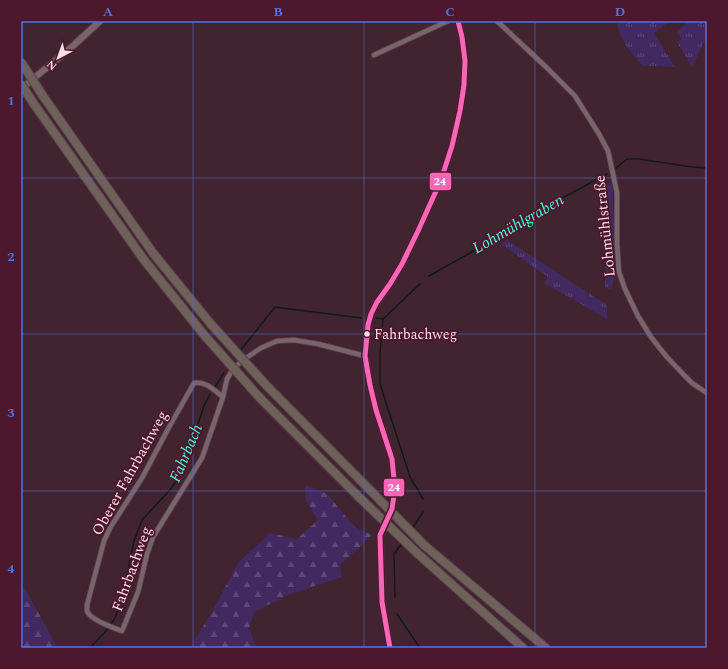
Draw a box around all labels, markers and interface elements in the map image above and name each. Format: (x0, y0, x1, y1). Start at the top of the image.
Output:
text: A (103, 2, 113, 22)
text: B (273, 2, 283, 22)
text: C (445, 2, 455, 22)
text: D (615, 2, 625, 22)
north arrow (38, 38, 78, 78)
text: N (43, 56, 61, 75)
text: 1 (7, 91, 15, 111)
line badge: 24 (429, 172, 452, 191)
text: 24 (434, 173, 447, 190)
street label: Lohmühlstraße (588, 174, 622, 278)
water label: Lohmühlgraben (468, 188, 569, 260)
text: 2 (7, 247, 15, 267)
place label: Fahrbachweg (374, 324, 457, 345)
marker: Fahrbachweg (362, 329, 372, 339)
text: 3 (7, 403, 15, 423)
street label: Oberer Fahrbachweg (86, 406, 174, 540)
water label: Fahrbach (163, 420, 209, 486)
line badge: 24 (383, 478, 405, 497)
text: 24 (388, 479, 401, 496)
street label: Fahrbachweg (106, 523, 158, 615)
text: 4 (7, 559, 15, 579)

